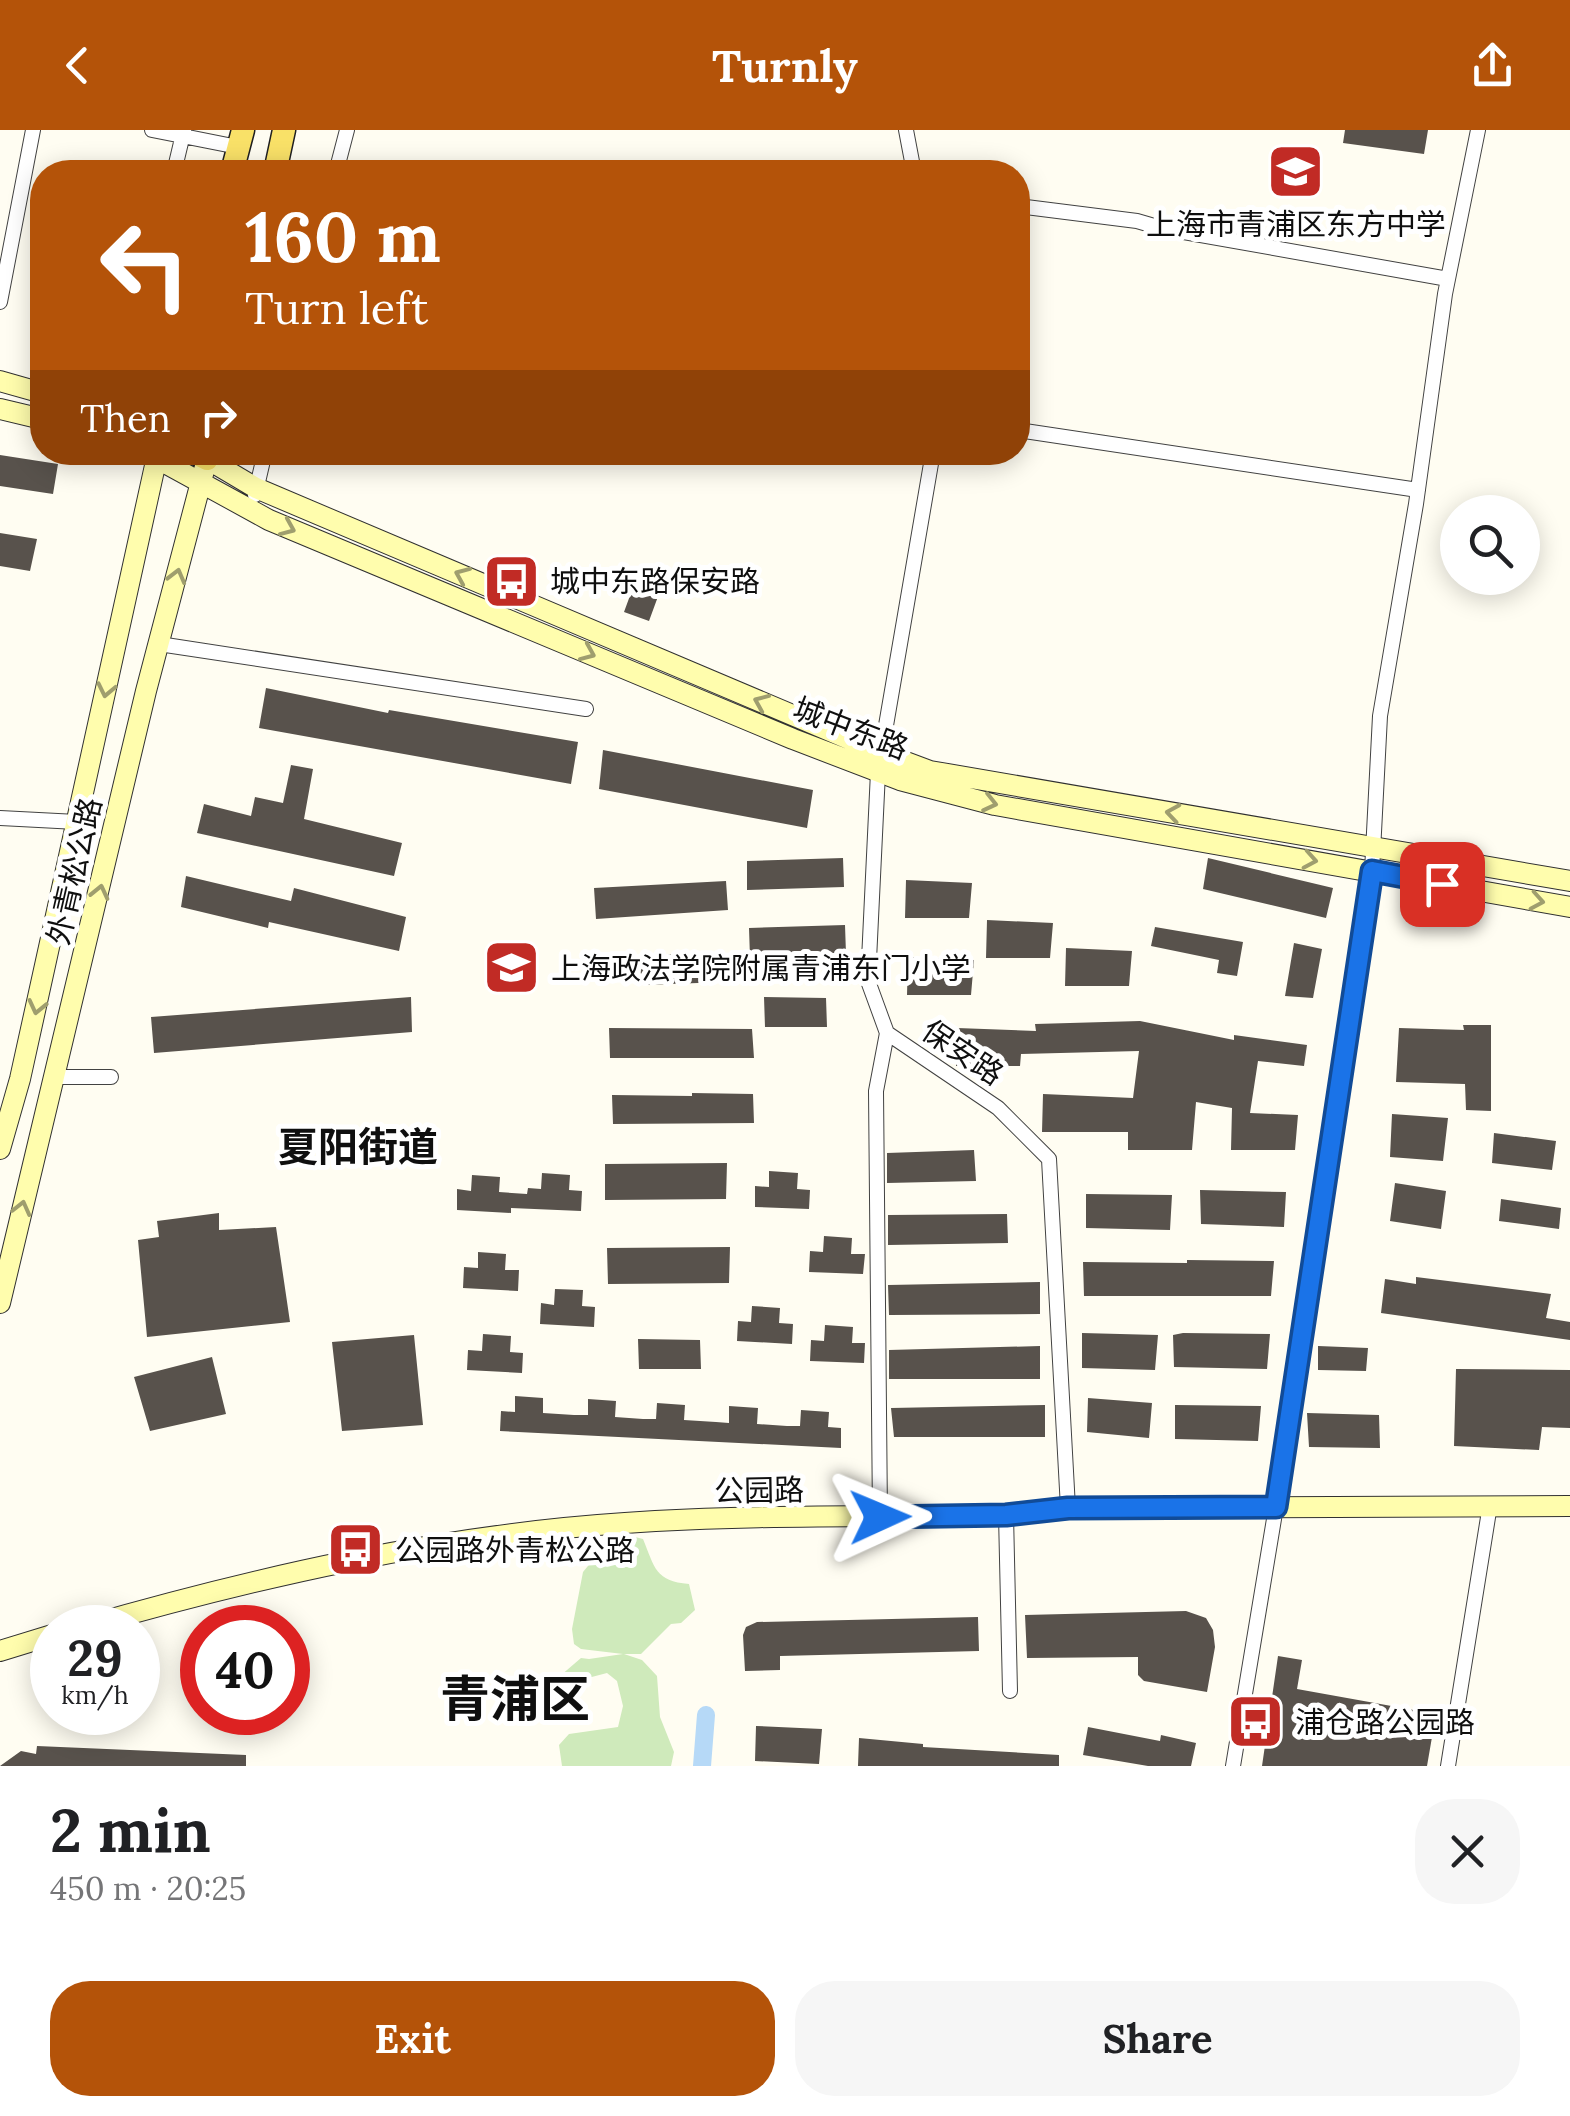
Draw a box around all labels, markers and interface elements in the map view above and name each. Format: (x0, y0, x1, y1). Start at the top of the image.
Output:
text: Turnly (712, 37, 858, 94)
icon: back (50, 38, 105, 93)
icon: share (1465, 38, 1520, 93)
school or university icon: 上海市青浦区东方中学 (1266, 142, 1326, 202)
text: 160 m (245, 192, 441, 281)
icon: left (80, 200, 210, 330)
place label: 上海市青浦区东方中学 (1146, 205, 1446, 243)
text: Turn left (245, 279, 428, 336)
icon: right (191, 390, 246, 445)
text: Then (80, 394, 171, 442)
map controls (1440, 495, 1540, 595)
button: search (1440, 495, 1540, 595)
one-way arrow (278, 516, 296, 536)
bus stop icon: 城中东路保安路 (481, 551, 541, 611)
place label: 城中东路保安路 (550, 562, 760, 600)
one-way arrow (454, 567, 472, 587)
one-way arrow (165, 568, 186, 586)
one-way arrow (578, 642, 596, 662)
one-way arrow (97, 681, 118, 698)
street label: 城中东路 (788, 689, 914, 767)
one-way arrow (753, 694, 771, 714)
one-way arrow (981, 791, 998, 812)
street label: 外青松公路 (39, 794, 109, 948)
one-way arrow (1165, 803, 1182, 824)
pin (1400, 842, 1485, 927)
one-way arrow (1302, 849, 1318, 870)
icon: arrive (1415, 857, 1470, 912)
one-way arrow (88, 884, 109, 901)
one-way arrow (1529, 890, 1545, 911)
school or university icon: 上海政法学院附属青浦东门小学 (482, 938, 542, 998)
place label: 上海政法学院附属青浦东门小学 (551, 949, 971, 987)
one-way arrow (28, 998, 49, 1015)
street label: 保安路 (915, 1011, 1011, 1093)
district label: 夏阳街道 (278, 1121, 438, 1172)
one-way arrow (10, 1200, 31, 1217)
position arrow (828, 1465, 932, 1569)
street label: 公园路 (714, 1470, 804, 1510)
bus stop icon: 公园路外青松公路 (326, 1520, 386, 1580)
place label: 公园路外青松公路 (395, 1531, 635, 1569)
speed limit sign: 40 (180, 1605, 310, 1735)
text: 29 (67, 1626, 123, 1690)
district label: 青浦区 (440, 1667, 590, 1731)
text: km/h (61, 1679, 129, 1711)
bus stop icon: 浦仓路公园路 (1226, 1692, 1286, 1752)
place label: 浦仓路公园路 (1295, 1703, 1475, 1741)
text: 2 min (50, 1792, 211, 1868)
button: close (1415, 1799, 1520, 1904)
text: 450 m · 20:25 (50, 1868, 246, 1909)
button: Exit (50, 1981, 775, 2096)
button: Share (795, 1981, 1520, 2096)

